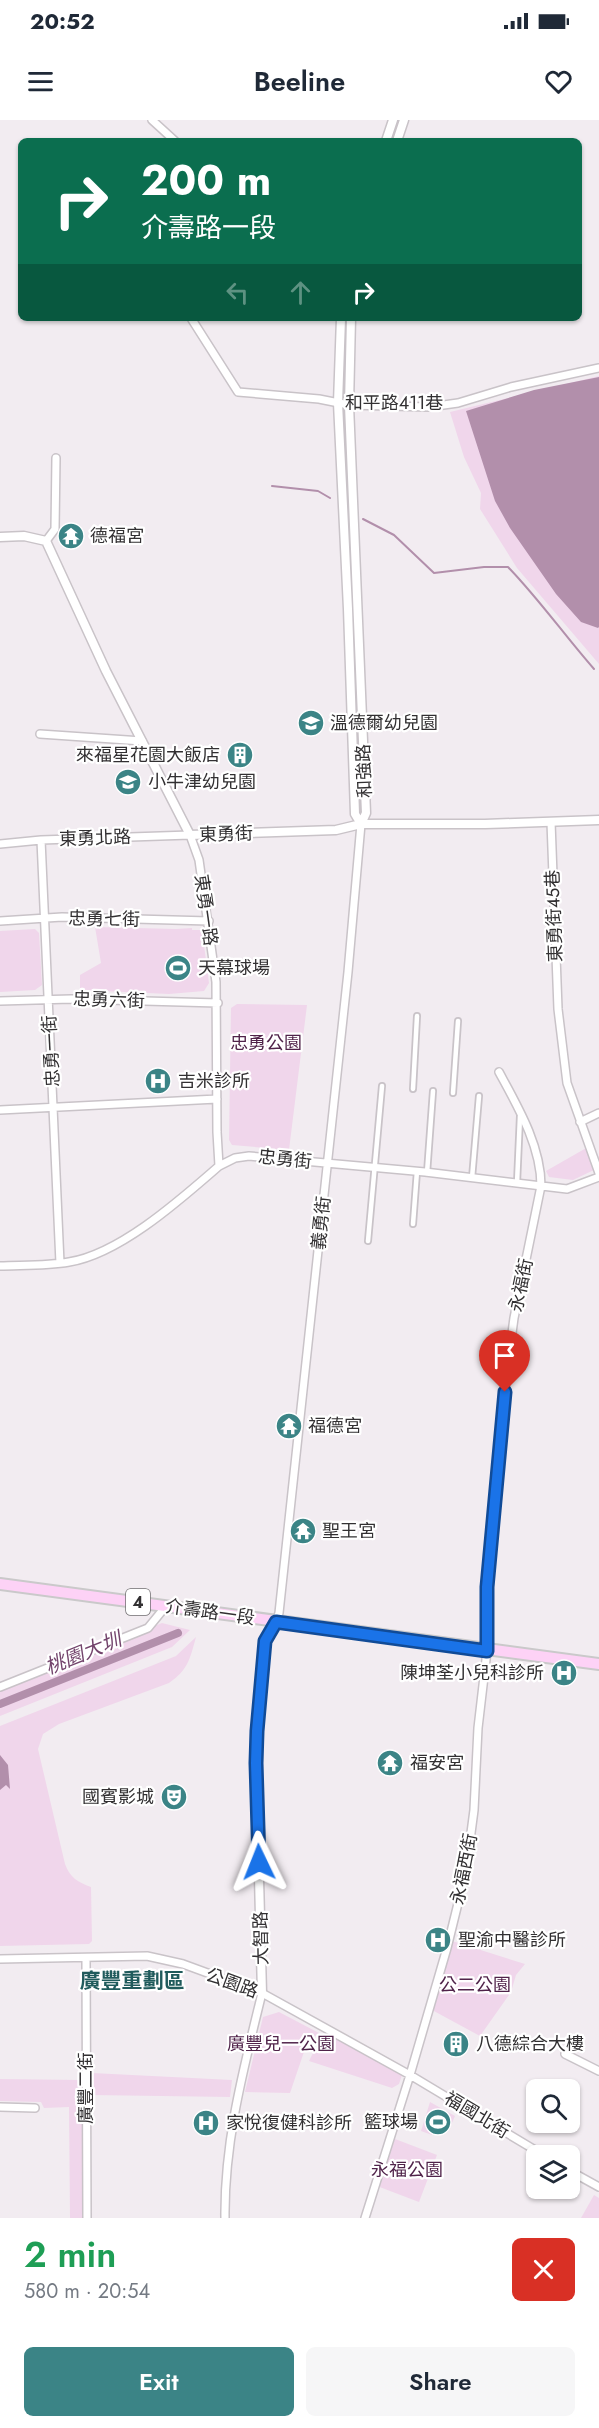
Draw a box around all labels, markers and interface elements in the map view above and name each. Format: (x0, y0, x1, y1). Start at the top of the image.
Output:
text: 20:52 (30, 5, 95, 37)
text: Beeline (254, 62, 345, 101)
icon: menu (24, 65, 57, 98)
icon: heart (542, 65, 575, 98)
text: 200 m (141, 150, 271, 211)
icon: right (42, 162, 120, 240)
text: 介壽路一段 (141, 208, 276, 247)
icon: left (221, 276, 254, 309)
icon: ahead (284, 276, 317, 309)
icon: right (347, 276, 380, 309)
street label: 和平路411巷 (345, 390, 443, 416)
temple icon: 德福宮 (56, 521, 86, 551)
place label: 德福宮 (90, 523, 144, 549)
school or university icon: 溫德爾幼兒園 (296, 708, 326, 738)
place label: 溫德爾幼兒園 (330, 710, 438, 736)
building icon: 來福星花園大飯店 (225, 740, 255, 770)
place label: 來福星花園大飯店 (76, 742, 220, 768)
street label: 和強路 (350, 744, 378, 798)
school or university icon: 小牛津幼兒園 (113, 767, 143, 797)
place label: 小牛津幼兒園 (148, 769, 256, 795)
street label: 東勇街 (199, 820, 253, 848)
street label: 東勇北路 (59, 824, 131, 852)
street label: 東勇街45巷 (539, 869, 569, 963)
street label: 東勇一路 (188, 873, 224, 947)
street label: 忠勇七街 (68, 905, 140, 933)
sports icon: 天幕球場 (163, 953, 193, 983)
place label: 天幕球場 (198, 955, 270, 981)
street label: 忠勇六街 (73, 986, 145, 1014)
street label: 忠勇一街 (36, 1014, 66, 1088)
park label: 忠勇公園 (230, 1030, 302, 1056)
hospital icon: 吉米診所 (143, 1066, 173, 1096)
place label: 吉米診所 (178, 1068, 250, 1094)
street label: 忠勇街 (257, 1143, 313, 1175)
street label: 義勇街 (305, 1195, 337, 1251)
street label: 永福街 (503, 1256, 539, 1314)
pin (479, 1330, 530, 1392)
icon: arrive (488, 1339, 521, 1372)
temple icon: 福德宮 (274, 1411, 304, 1441)
place label: 福德宮 (308, 1413, 362, 1439)
temple icon: 聖王宮 (288, 1516, 318, 1546)
place label: 聖王宮 (322, 1518, 376, 1544)
road number: 4 (126, 1589, 150, 1615)
street label: 介壽路一段 (164, 1593, 256, 1631)
water label: 桃園大圳 (41, 1624, 128, 1682)
hospital icon: 陳坤荃小兒科診所 (549, 1658, 579, 1688)
place label: 陳坤荃小兒科診所 (400, 1660, 544, 1686)
temple icon: 福安宮 (375, 1748, 405, 1778)
place label: 福安宮 (410, 1750, 464, 1776)
theatre icon: 國賓影城 (159, 1782, 189, 1812)
place label: 國賓影城 (82, 1784, 154, 1810)
position arrow (227, 1830, 291, 1894)
street label: 永福西街 (444, 1831, 484, 1907)
street label: 大智路 (248, 1911, 274, 1965)
hospital icon: 聖渝中醫診所 (423, 1925, 453, 1955)
place label: 聖渝中醫診所 (458, 1927, 566, 1953)
street label: 公園路 (202, 1962, 262, 2004)
district label: 廣豐重劃區 (80, 1966, 185, 1996)
park label: 公二公園 (439, 1972, 511, 1998)
building icon: 八德綜合大樓 (441, 2029, 471, 2059)
park label: 廣豐兒一公園 (227, 2031, 335, 2057)
place label: 八德綜合大樓 (476, 2031, 584, 2057)
street label: 廣豐二街 (73, 2052, 99, 2124)
map controls (526, 2079, 580, 2199)
button: search (526, 2079, 580, 2133)
street label: 福國北街 (439, 2085, 515, 2145)
sports icon: 籃球場 (423, 2107, 453, 2137)
hospital icon: 家悅復健科診所 (191, 2108, 221, 2138)
place label: 籃球場 (364, 2109, 418, 2135)
place label: 家悅復健科診所 (226, 2110, 352, 2136)
button: layers (526, 2145, 580, 2199)
park label: 永福公園 (371, 2157, 443, 2183)
text: 2 min (24, 2228, 116, 2280)
button: close (512, 2238, 575, 2301)
text: 580 m · 20:54 (24, 2277, 150, 2306)
button: Exit (24, 2347, 294, 2416)
button: Share (306, 2347, 575, 2416)

